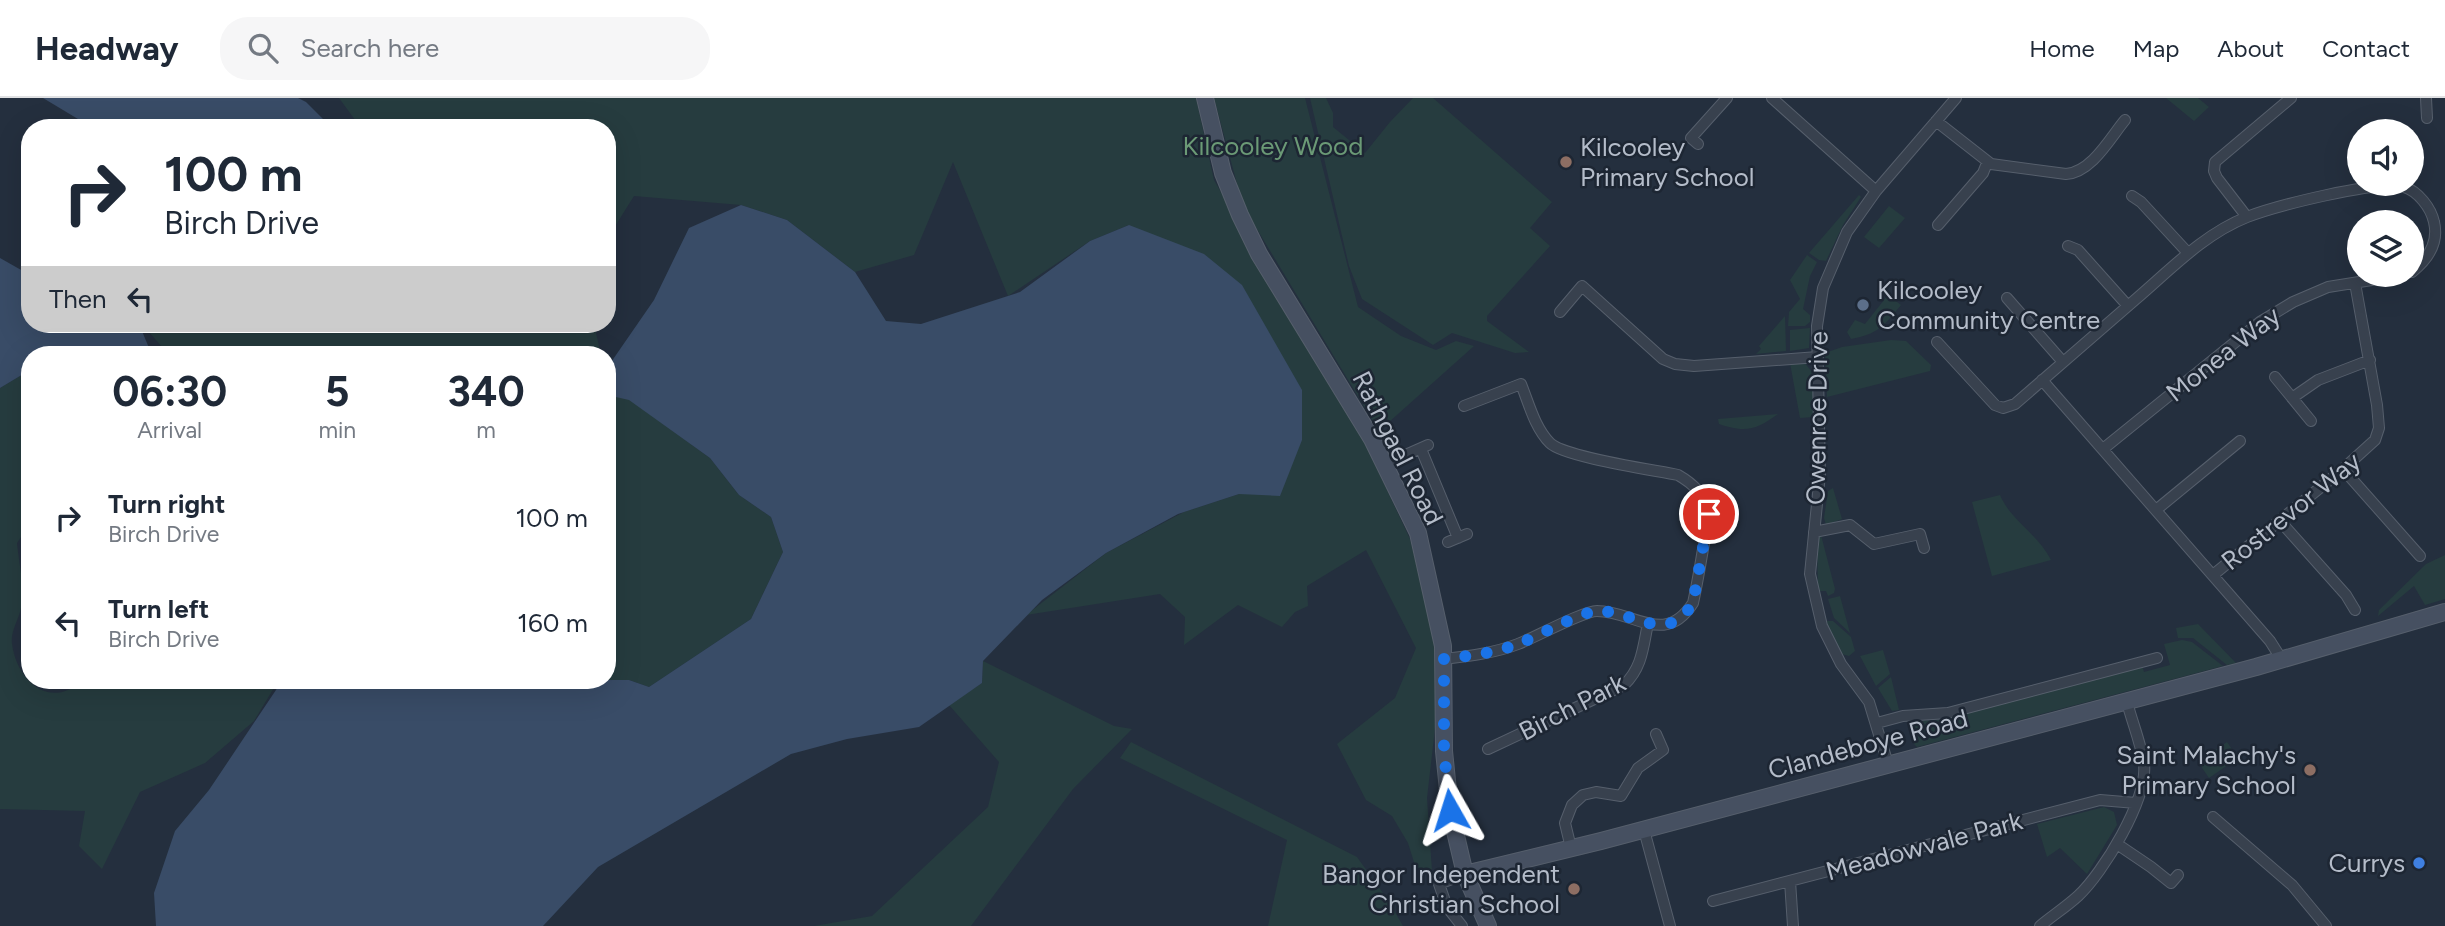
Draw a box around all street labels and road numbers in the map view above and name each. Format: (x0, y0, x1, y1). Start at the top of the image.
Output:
street label: Monea Way (2160, 299, 2287, 409)
street label: Owenroe Drive (1799, 331, 1835, 505)
street label: Rathgael Road (1345, 366, 1451, 530)
street label: Rostrevor Way (2215, 445, 2367, 577)
street label: Birch Park (1513, 666, 1631, 747)
street label: Clandeboye Road (1765, 702, 1971, 786)
street label: Meadowvale Park (1822, 804, 2026, 888)

